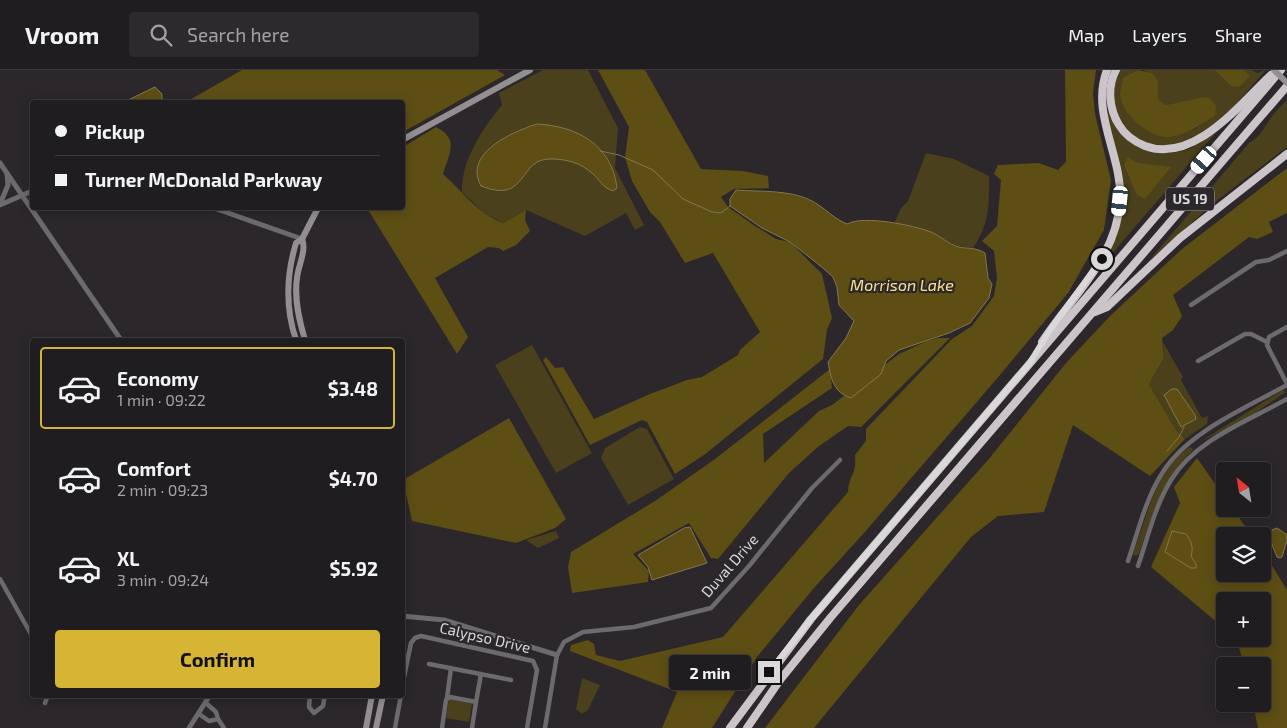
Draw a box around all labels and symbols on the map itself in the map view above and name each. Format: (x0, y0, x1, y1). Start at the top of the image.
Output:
car (1188, 144, 1219, 176)
car (1110, 185, 1129, 217)
road number: US 19 (1166, 188, 1214, 210)
route start (1091, 248, 1113, 270)
water label: Morrison Lake (850, 275, 954, 294)
north arrow (1216, 462, 1271, 518)
street label: Duval Drive (697, 530, 762, 601)
street label: Calypso Drive (438, 618, 532, 656)
callout: 2 min (669, 654, 752, 690)
route end (758, 661, 780, 683)

